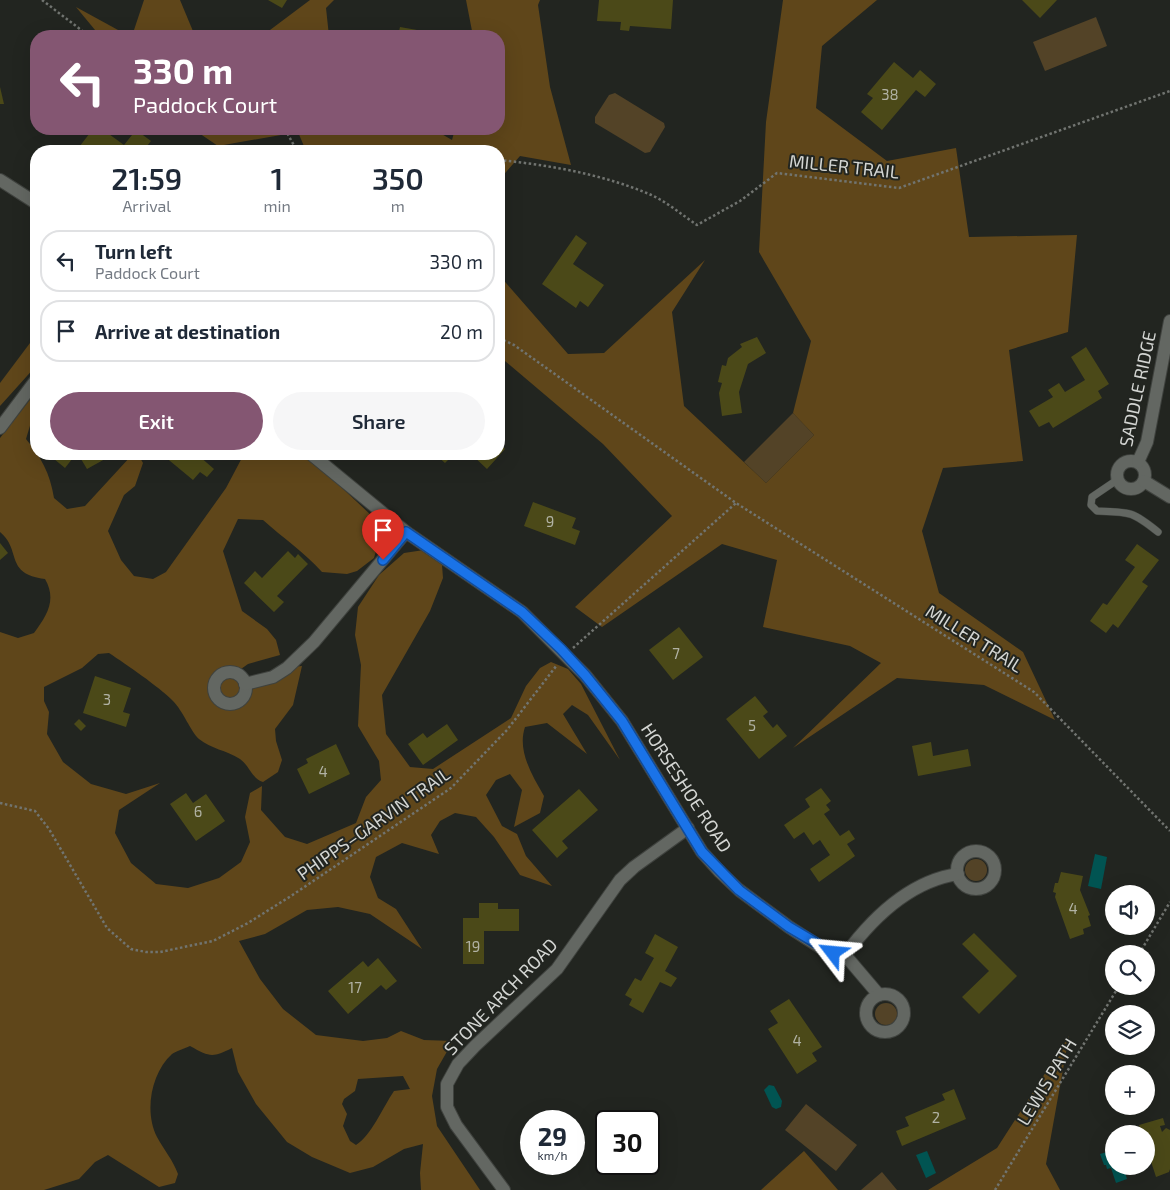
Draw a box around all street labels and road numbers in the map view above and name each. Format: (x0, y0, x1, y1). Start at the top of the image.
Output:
street label: MILLER TRAIL (788, 149, 900, 183)
street label: SADDLE RIDGE (1114, 329, 1160, 449)
street label: MILLER TRAIL (922, 600, 1027, 677)
street label: HORSESHOE ROAD (637, 719, 737, 856)
street label: PHIPPS–GARVIN TRAIL (293, 762, 454, 884)
street label: STONE ARCH ROAD (439, 933, 562, 1059)
street label: LEWIS PATH (1012, 1034, 1081, 1129)

